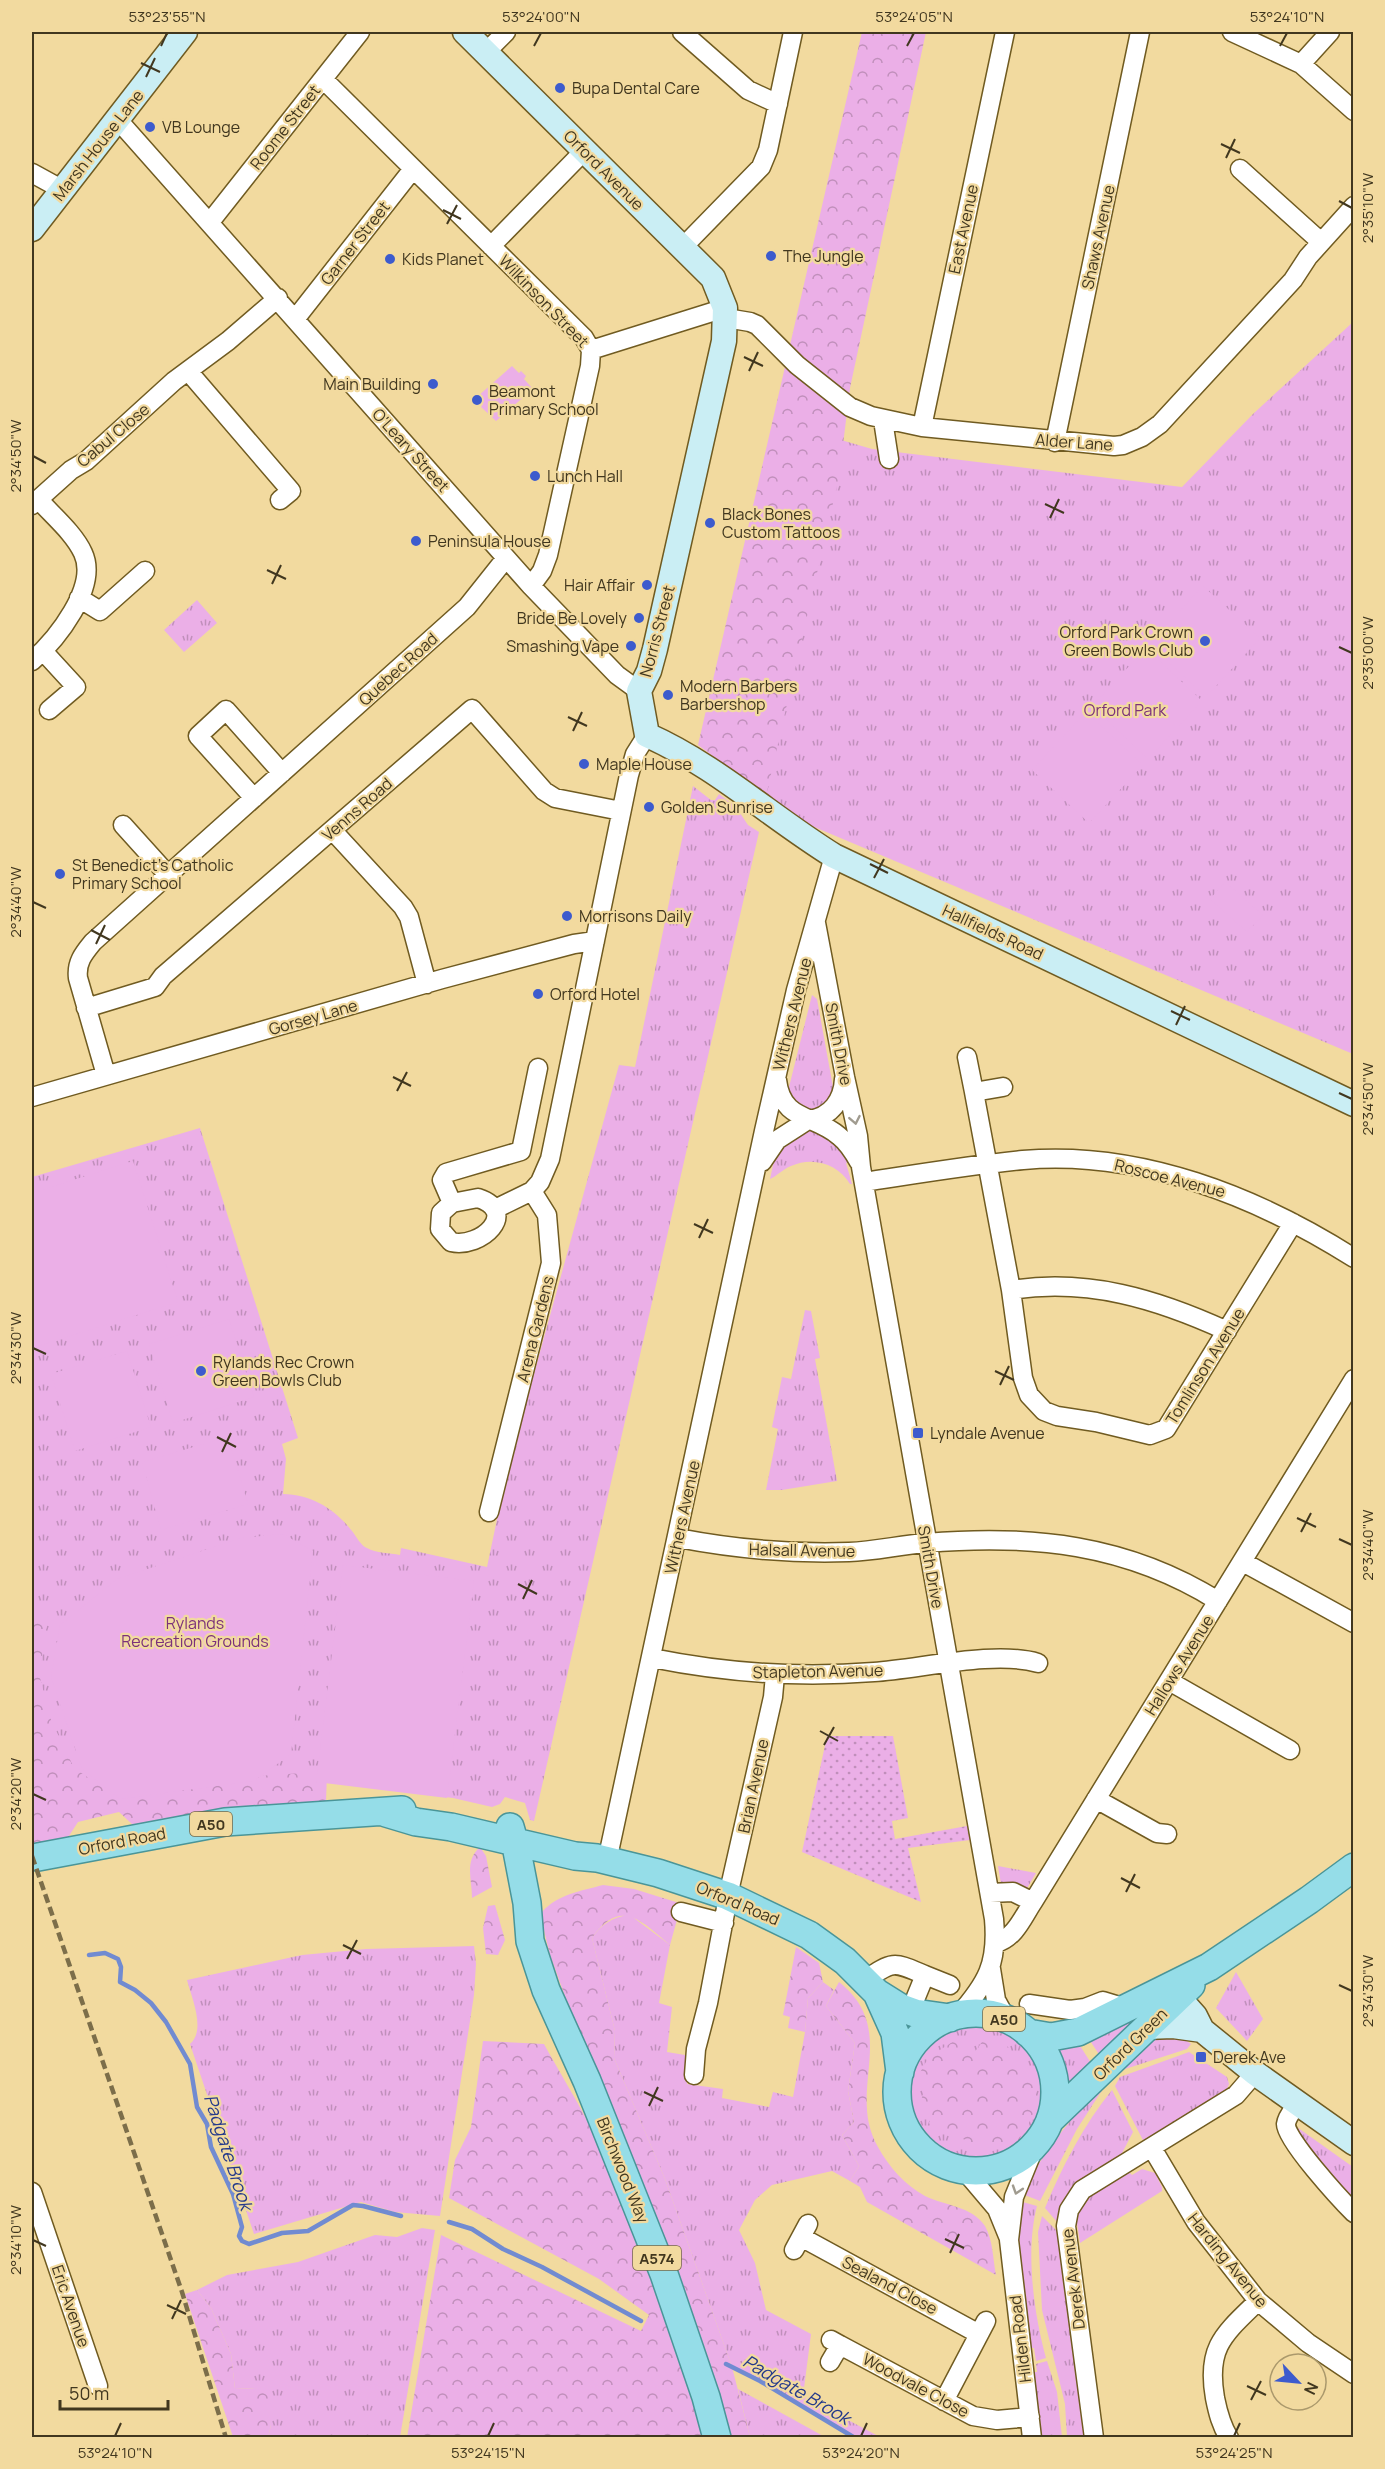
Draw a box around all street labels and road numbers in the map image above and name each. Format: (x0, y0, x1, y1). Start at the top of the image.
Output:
street label: Roome Street (245, 80, 325, 174)
street label: Marsh House Lane (48, 85, 148, 205)
street label: Orford Avenue (559, 125, 649, 215)
street label: East Avenue (943, 182, 983, 276)
street label: Shaws Avenue (1076, 183, 1120, 291)
street label: Garner Street (315, 197, 395, 289)
street label: Wilkinson Street (494, 250, 594, 352)
street label: Cabul Close (72, 398, 154, 472)
street label: O'Leary Street (368, 403, 454, 497)
street label: Alder Lane (1035, 428, 1113, 456)
street label: Norris Street (634, 583, 680, 679)
street label: Quebec Road (354, 628, 442, 710)
street label: Venns Road (317, 772, 397, 846)
street label: Hallfields Road (939, 899, 1047, 965)
street label: Withers Avenue (767, 955, 817, 1073)
street label: Gorsey Lane (266, 994, 360, 1040)
street label: Smith Drive (820, 1001, 858, 1087)
street label: Roscoe Avenue (1112, 1154, 1228, 1202)
street label: Arena Gardens (511, 1274, 559, 1384)
street label: Tomlinson Avenue (1160, 1304, 1250, 1428)
street label: Withers Avenue (659, 1458, 705, 1576)
street label: Smith Drive (913, 1524, 949, 1610)
street label: Halsall Avenue (749, 1538, 855, 1562)
street label: Hallows Avenue (1139, 1610, 1219, 1720)
street label: Stapleton Avenue (752, 1659, 884, 1683)
street label: Brian Avenue (732, 1737, 774, 1835)
road number: A50 (190, 1812, 232, 1836)
street label: Orford Road (77, 1822, 167, 1860)
street label: Orford Road (693, 1876, 783, 1930)
street label: Orford Green (1088, 2003, 1172, 2085)
road number: A50 (983, 2007, 1025, 2031)
street label: Birchwood Way (592, 2114, 654, 2227)
street label: Harding Avenue (1183, 2208, 1273, 2312)
street label: Derek Avenue (1056, 2228, 1090, 2330)
road number: A574 (633, 2246, 681, 2270)
street label: Sealand Close (838, 2251, 942, 2319)
street label: Eric Avenue (47, 2262, 95, 2350)
street label: Hilden Road (1004, 2294, 1036, 2384)
street label: Woodvale Close (859, 2348, 973, 2422)

